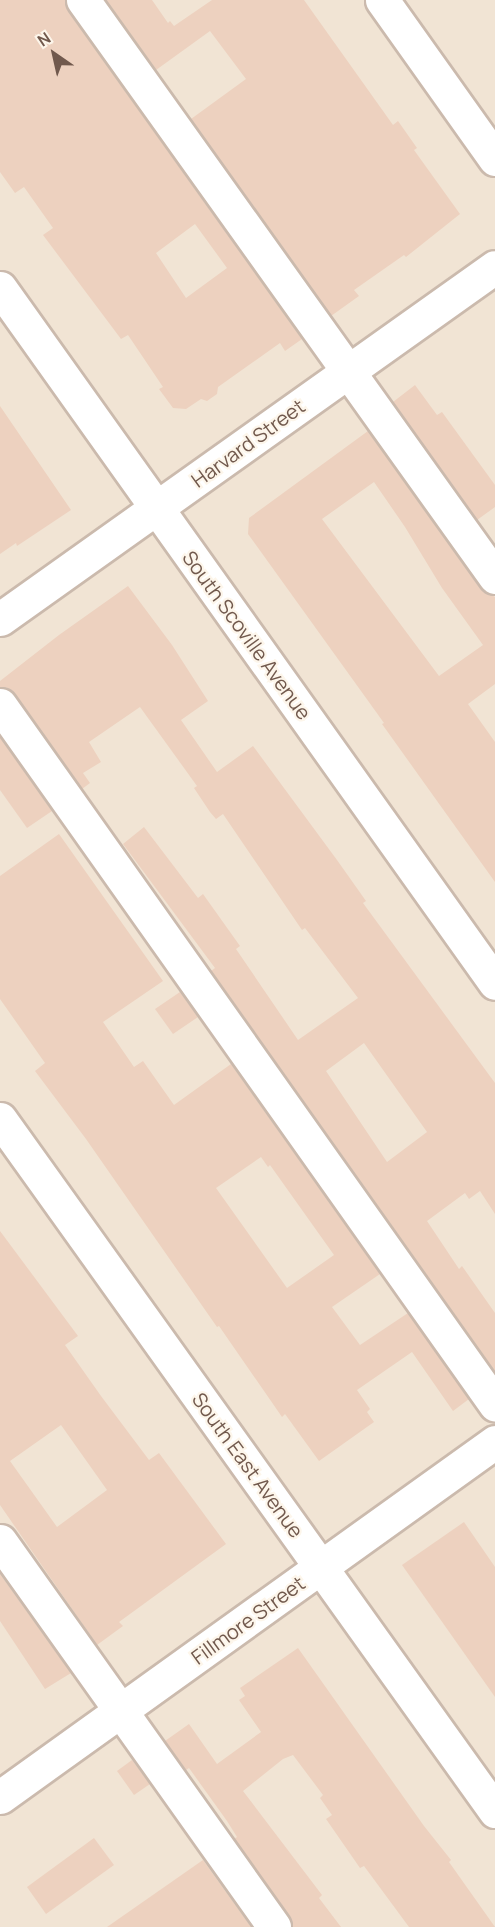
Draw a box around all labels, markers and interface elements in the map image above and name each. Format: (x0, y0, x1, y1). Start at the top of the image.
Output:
north arrow (24, 24, 84, 84)
text: N (33, 27, 55, 51)
street label: Harvard Street (187, 394, 309, 492)
street label: South Scoville Avenue (178, 546, 316, 724)
street label: South East Avenue (187, 1388, 309, 1542)
street label: Fillmore Street (187, 1571, 309, 1669)

